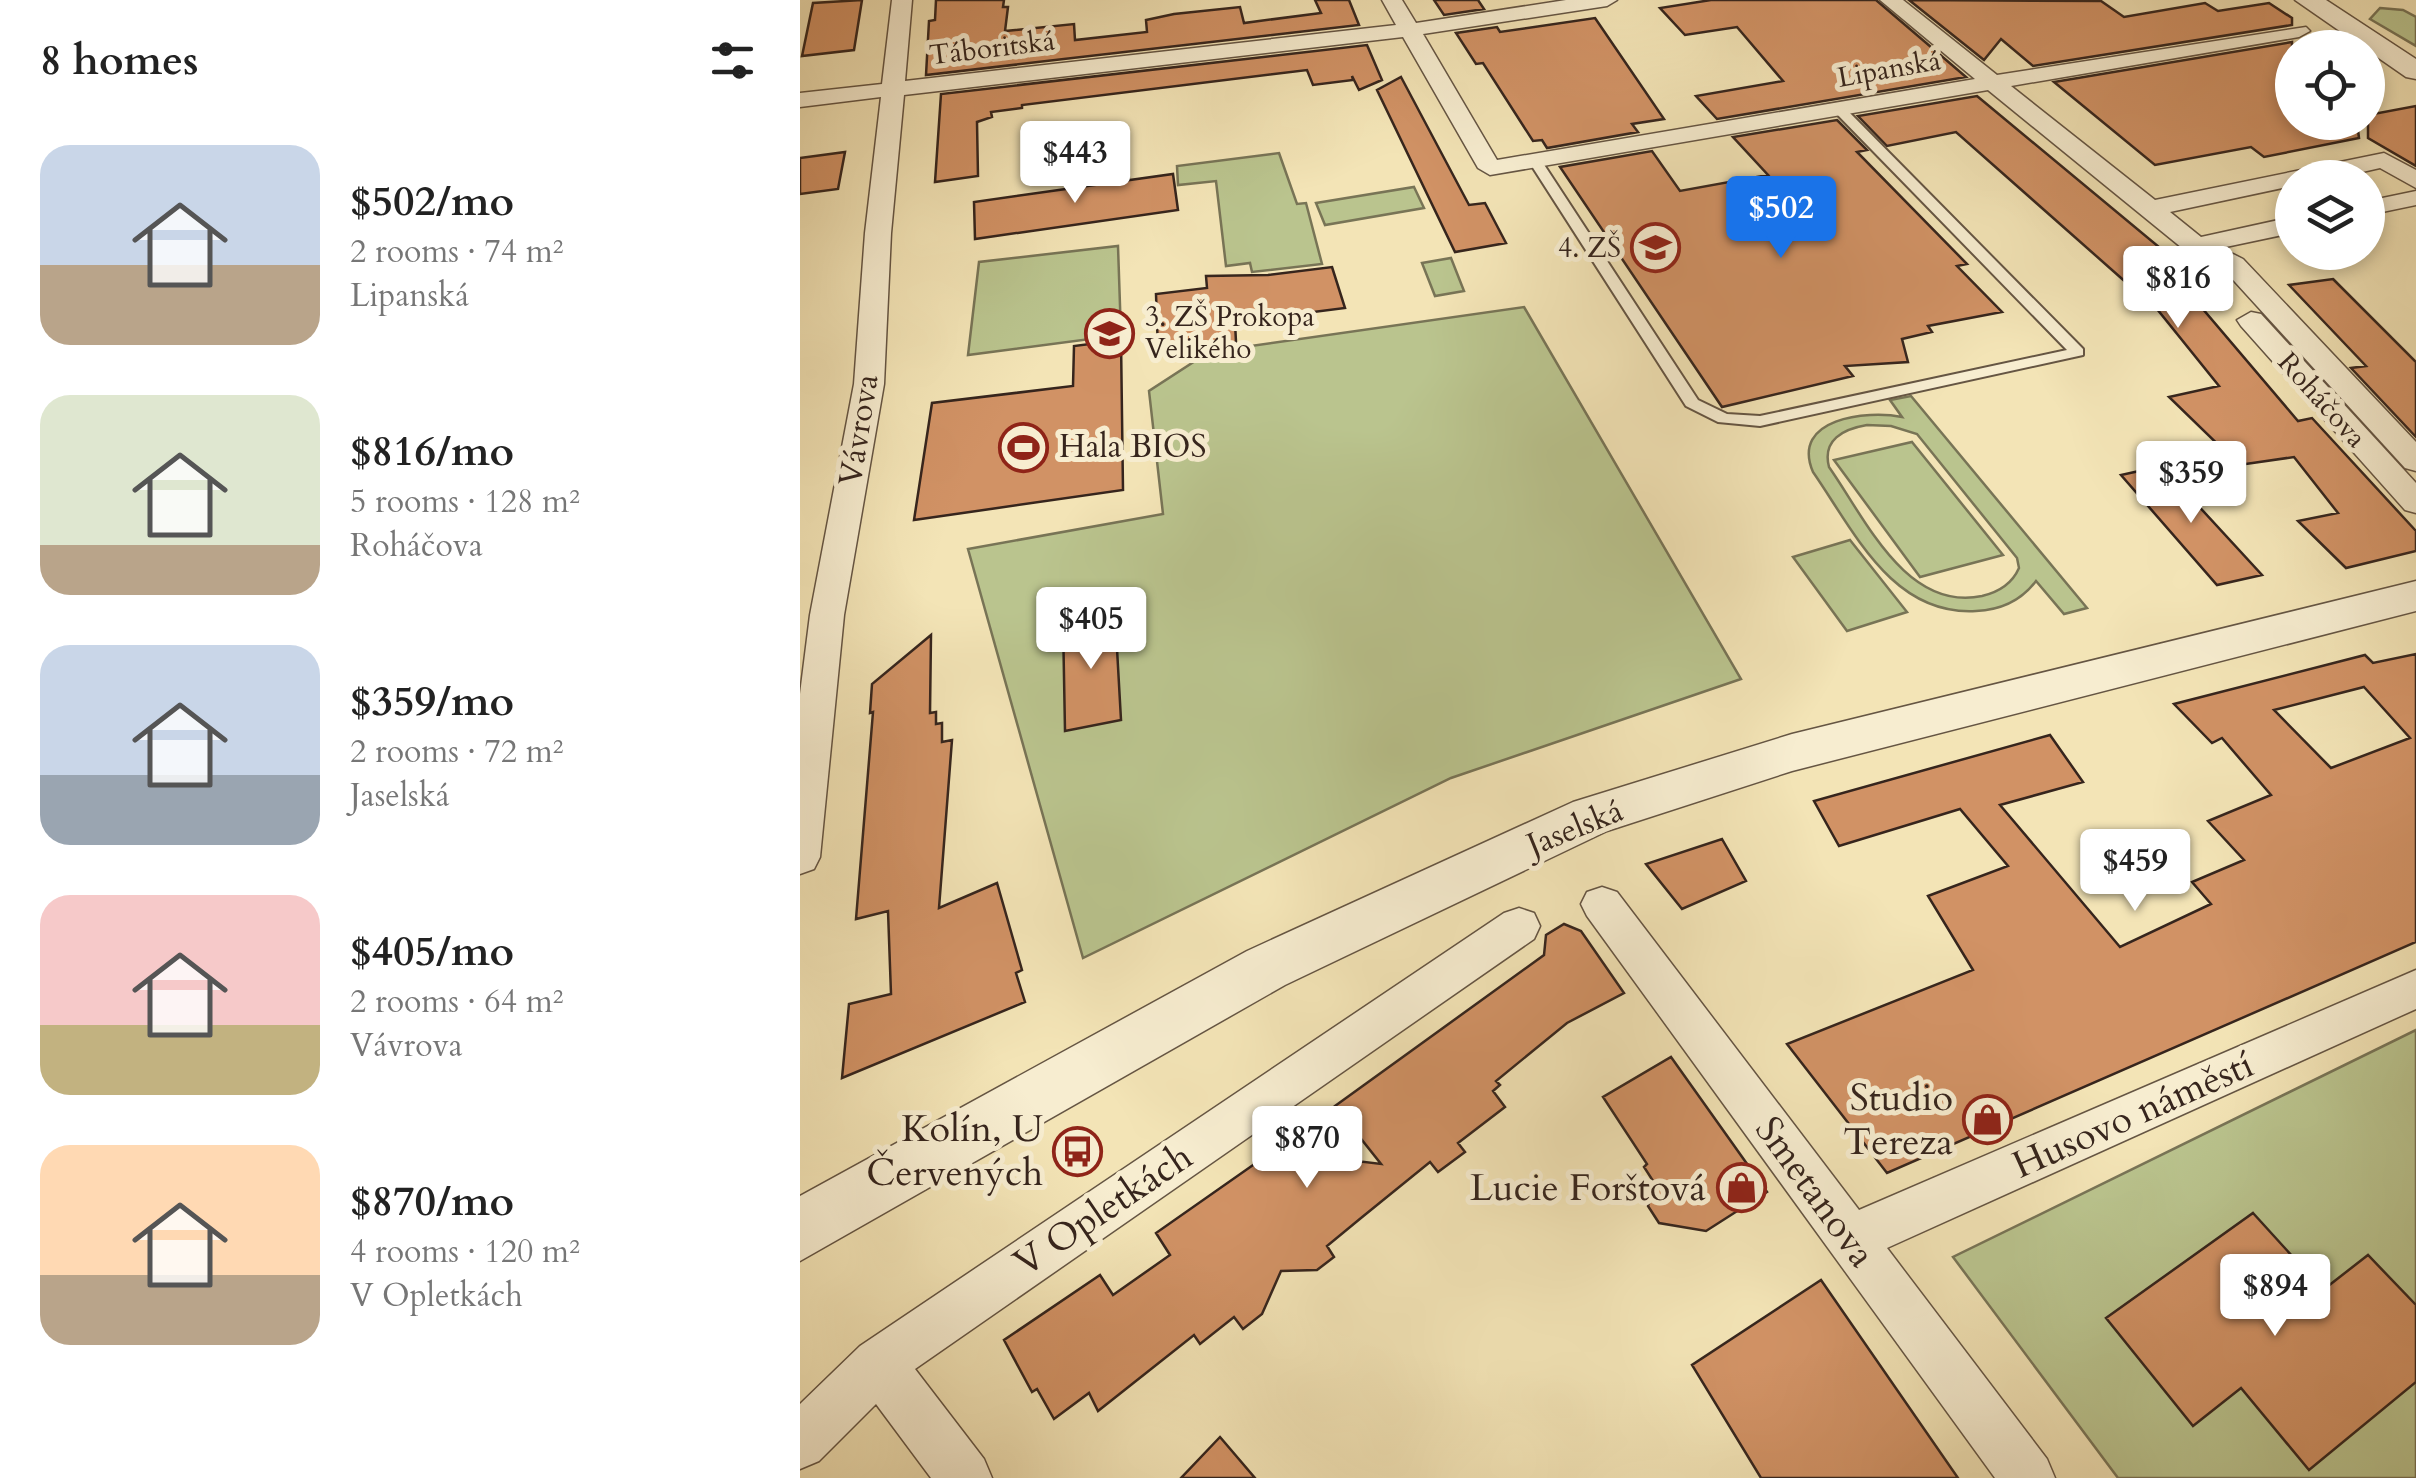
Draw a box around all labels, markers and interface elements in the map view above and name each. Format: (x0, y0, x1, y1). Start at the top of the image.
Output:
street label: Táboritská (927, 21, 1057, 75)
map controls (2275, 30, 2385, 270)
button: locate (2275, 30, 2385, 140)
text: 8 homes (40, 32, 198, 89)
icon: filters (705, 33, 760, 88)
street label: Lipanská (1834, 41, 1944, 97)
pin: $443 (1016, 121, 1134, 206)
text: $443 (1042, 131, 1108, 175)
button: layers (2275, 160, 2385, 270)
text: $502/mo (350, 173, 514, 230)
pin: $502 (1722, 176, 1840, 261)
icon: home (120, 185, 240, 305)
text: $502 (1748, 186, 1814, 230)
school or university icon: 4. ZŠ (1630, 222, 1682, 274)
place label: 4. ZŠ (1558, 229, 1621, 267)
text: 2 rooms · 74 m² (350, 230, 563, 274)
pin: $816 (2119, 246, 2237, 331)
text: $816 (2145, 256, 2211, 300)
text: Lipanská (350, 274, 469, 318)
place label: 3. ZŠ Prokopa Velikého (1145, 298, 1315, 368)
school or university icon: 3. ZŠ Prokopa Velikého (1084, 307, 1136, 359)
street label: Roháčova (2269, 344, 2375, 456)
street label: Vávrova (828, 371, 890, 489)
sports icon: Hala BIOS (998, 421, 1050, 473)
text: $816/mo (350, 423, 514, 480)
place label: Hala BIOS (1059, 425, 1207, 469)
icon: home (120, 435, 240, 555)
pin: $359 (2132, 441, 2250, 526)
text: $359 (2158, 451, 2224, 495)
text: 5 rooms · 128 m² (350, 480, 580, 524)
text: Roháčova (350, 524, 483, 568)
pin: $405 (1032, 587, 1150, 672)
text: $405 (1058, 597, 1124, 641)
text: $359/mo (350, 673, 514, 730)
icon: home (120, 685, 240, 805)
text: 2 rooms · 72 m² (350, 730, 563, 774)
text: Jaselská (350, 774, 450, 818)
street label: Jaselská (1517, 789, 1630, 869)
pin: $459 (2076, 829, 2194, 914)
text: $459 (2102, 839, 2168, 883)
text: $405/mo (350, 923, 514, 980)
icon: home (120, 935, 240, 1055)
text: 2 rooms · 64 m² (350, 980, 563, 1024)
text: Vávrova (350, 1024, 463, 1068)
street label: Husovo náměstí (2004, 1039, 2262, 1191)
place label: Studio Tereza (1843, 1072, 1953, 1168)
shop icon: Studio Tereza (1962, 1094, 2014, 1146)
place label: Kolín, U Červených (866, 1103, 1043, 1199)
pin: $870 (1248, 1106, 1366, 1191)
street label: Smetanova (1743, 1106, 1887, 1278)
text: $870 (1274, 1116, 1340, 1160)
bus stop icon: Kolín, U Červených (1052, 1125, 1104, 1177)
street label: V Opletkách (1003, 1131, 1203, 1289)
place label: Lucie Forštová (1470, 1162, 1706, 1214)
shop icon: Lucie Forštová (1715, 1162, 1767, 1214)
text: $870/mo (350, 1173, 514, 1230)
icon: home (120, 1185, 240, 1305)
text: 4 rooms · 120 m² (350, 1230, 580, 1274)
pin: $894 (2216, 1254, 2334, 1339)
text: $894 (2242, 1264, 2308, 1308)
text: V Opletkách (350, 1274, 523, 1318)

